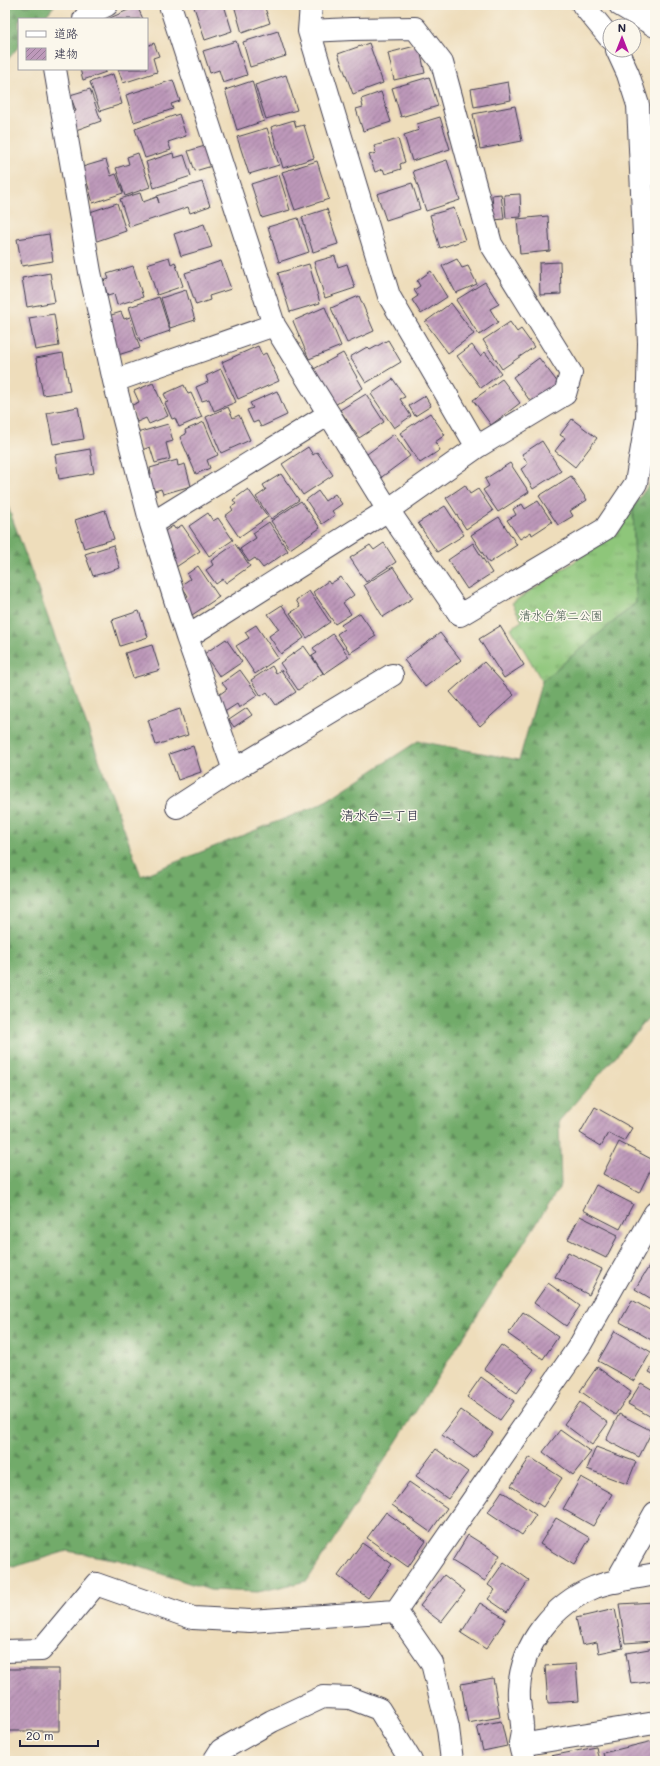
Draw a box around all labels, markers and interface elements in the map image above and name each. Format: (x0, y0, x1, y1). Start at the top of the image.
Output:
legend (18, 18, 148, 70)
north arrow (602, 18, 642, 58)
text: N (618, 20, 626, 35)
text: 道路 (54, 25, 78, 41)
text: 建物 (54, 45, 78, 61)
park label: 清水台第二公園 (519, 607, 603, 623)
district label: 清水台二丁目 (341, 806, 419, 823)
scale bar (20, 1722, 98, 1748)
text: 20 m (26, 1727, 54, 1743)

